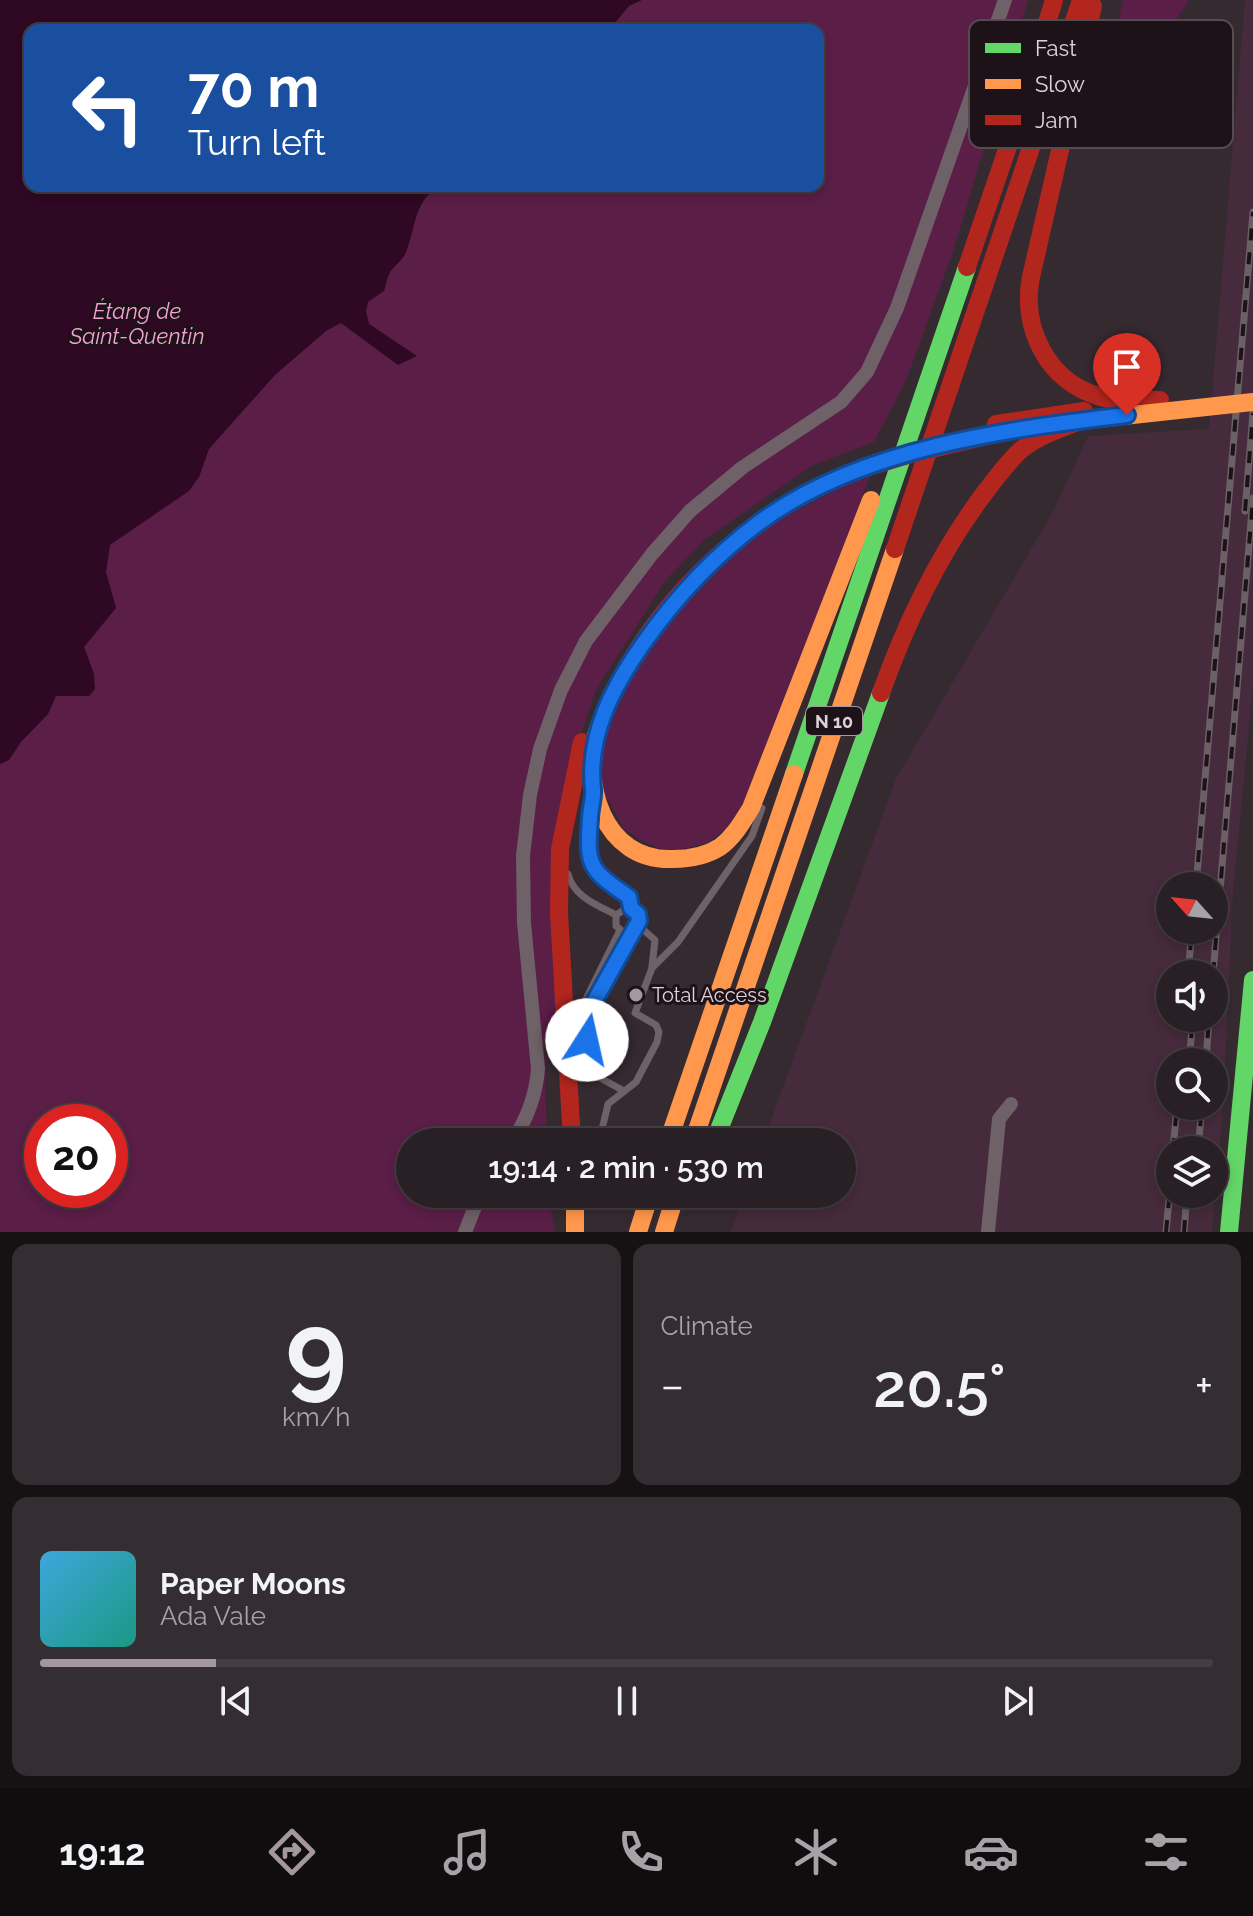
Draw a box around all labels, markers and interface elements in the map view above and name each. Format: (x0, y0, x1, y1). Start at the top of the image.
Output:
legend (969, 20, 1233, 148)
text: Fast (1035, 35, 1077, 61)
text: 70 m (188, 54, 319, 120)
icon: left (56, 56, 160, 160)
text: Slow (1035, 71, 1085, 97)
text: Jam (1035, 107, 1078, 133)
text: Turn left (188, 121, 326, 163)
water label: Étang de Saint-Quentin (68, 298, 205, 349)
pin (1093, 333, 1161, 415)
icon: arrive (1105, 345, 1149, 389)
road number: N 10 (806, 707, 862, 735)
north arrow (1156, 872, 1228, 944)
map controls (1156, 872, 1228, 1208)
button: sound (1156, 960, 1228, 1032)
place label: Total Access (652, 983, 767, 1007)
marker: Total Access (627, 986, 645, 1004)
position arrow (545, 998, 629, 1082)
button: search (1156, 1048, 1228, 1120)
speed limit sign: 20 (24, 1104, 128, 1208)
button: layers (1156, 1136, 1228, 1208)
text: 19:14 · 2 min · 530 m (488, 1150, 764, 1185)
text: 9 (286, 1289, 347, 1411)
text: Climate (661, 1311, 753, 1341)
text: 20.5° (873, 1351, 1006, 1421)
text: − (661, 1360, 684, 1411)
text: + (1195, 1360, 1213, 1411)
text: km/h (282, 1402, 351, 1432)
text: Paper Moons (160, 1566, 346, 1601)
text: Ada Vale (160, 1601, 266, 1631)
icon: previous (214, 1679, 258, 1723)
icon: pause (605, 1679, 649, 1723)
icon: next (996, 1679, 1040, 1723)
icon: directions (264, 1824, 320, 1880)
icon: music (439, 1824, 495, 1880)
icon: phone (613, 1824, 669, 1880)
icon: climate (788, 1824, 844, 1880)
icon: car (963, 1824, 1019, 1880)
icon: filters (1138, 1824, 1194, 1880)
text: 19:12 (59, 1831, 145, 1873)

